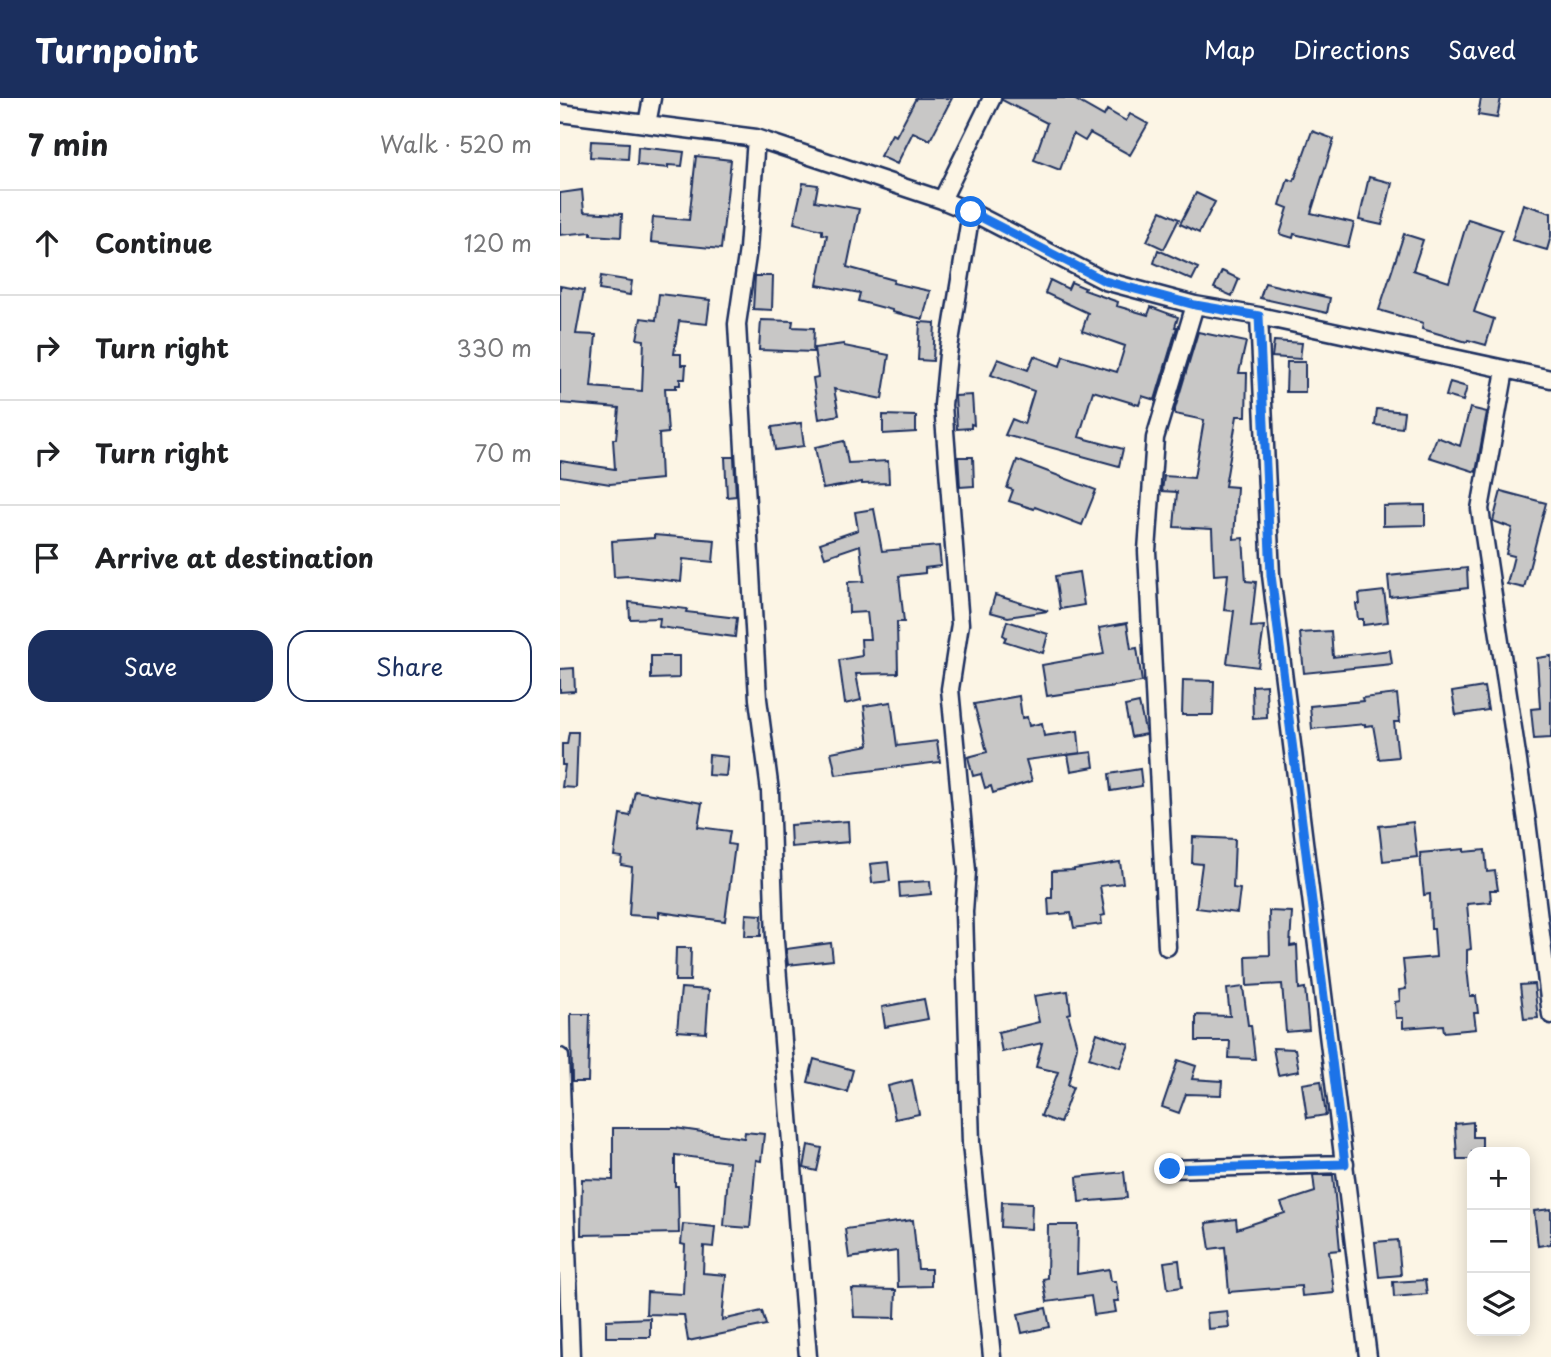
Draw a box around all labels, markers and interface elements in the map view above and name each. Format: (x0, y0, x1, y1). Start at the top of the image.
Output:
text: Turnpoint (35, 24, 199, 74)
text: Map (1204, 31, 1255, 67)
text: Directions (1293, 31, 1410, 67)
text: Saved (1448, 31, 1516, 67)
text: 7 min (28, 121, 109, 166)
text: Walk · 520 m (380, 126, 532, 161)
route start (955, 196, 986, 227)
text: Continue (95, 223, 212, 262)
icon: ahead (28, 224, 66, 262)
text: 120 m (464, 225, 532, 260)
text: Turn right (95, 328, 229, 367)
icon: right (28, 329, 66, 367)
text: 330 m (456, 330, 532, 365)
text: Turn right (95, 433, 229, 472)
icon: right (28, 434, 66, 472)
text: 70 m (474, 435, 532, 470)
text: Arrive at destination (95, 538, 374, 577)
icon: arrive (28, 539, 66, 577)
button: Save (28, 630, 273, 702)
button: Share (287, 630, 532, 702)
map controls (1467, 1147, 1530, 1336)
button: + (1467, 1147, 1530, 1210)
route end (1154, 1153, 1185, 1184)
button: − (1467, 1210, 1530, 1273)
button: layers (1467, 1273, 1530, 1336)

